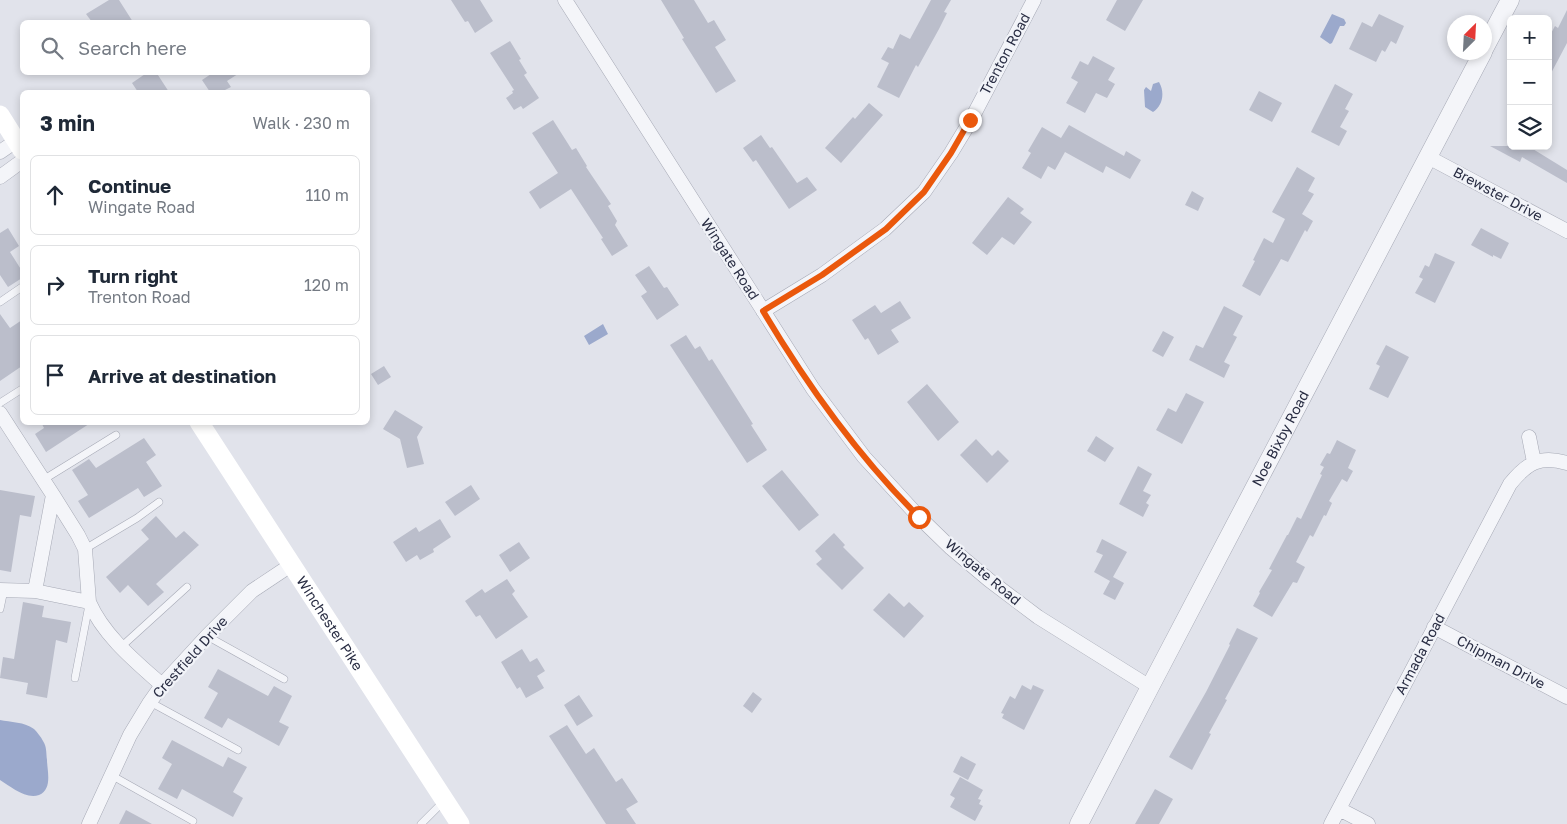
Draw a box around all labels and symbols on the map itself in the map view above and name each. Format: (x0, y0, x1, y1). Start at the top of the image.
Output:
street label: Trenton Road (976, 10, 1033, 97)
north arrow (1447, 15, 1492, 60)
route end (959, 109, 982, 132)
street label: Brewster Drive (1451, 163, 1546, 224)
street label: Wingate Road (698, 215, 763, 303)
street label: Noe Bixby Road (1248, 387, 1312, 489)
route start (908, 506, 931, 529)
street label: Wingate Road (942, 535, 1025, 608)
street label: Winchester Pike (293, 573, 367, 673)
street label: Armada Road (1391, 610, 1448, 697)
street label: Crestfield Drive (148, 612, 231, 701)
street label: Chipman Drive (1454, 631, 1548, 692)

